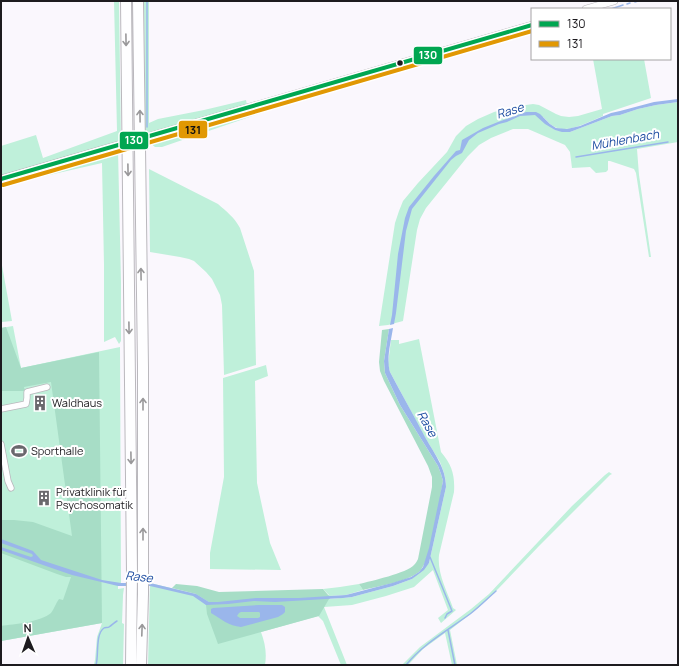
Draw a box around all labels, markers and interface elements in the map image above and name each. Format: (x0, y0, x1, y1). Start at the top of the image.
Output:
legend (531, 8, 671, 60)
text: 130 (567, 15, 586, 32)
one-way arrow (122, 33, 130, 46)
text: 131 (567, 35, 583, 52)
line badge: 130 (413, 46, 443, 65)
text: 130 (419, 47, 437, 62)
unlabelled marker (395, 58, 405, 68)
water label: Rase (494, 98, 526, 123)
one-way arrow (136, 110, 144, 123)
line badge: 131 (178, 120, 208, 139)
text: 131 (185, 122, 201, 137)
water label: Mühlenbach (590, 125, 661, 154)
line badge: 130 (119, 131, 149, 150)
text: 130 (125, 132, 143, 147)
one-way arrow (124, 163, 132, 176)
one-way arrow (138, 268, 145, 281)
one-way arrow (126, 321, 133, 334)
building icon: Waldhaus (31, 394, 49, 412)
place label: Waldhaus (52, 395, 102, 410)
one-way arrow (139, 398, 147, 411)
water label: Rase (413, 408, 442, 441)
sports icon: Sporthalle (10, 442, 28, 460)
place label: Sporthalle (31, 443, 84, 458)
one-way arrow (127, 451, 135, 464)
place label: Privatklinik für Psychosomatik (56, 484, 134, 512)
building icon: Privatklinik für Psychosomatik (35, 489, 53, 507)
one-way arrow (139, 528, 147, 541)
water label: Rase (124, 567, 155, 586)
north arrow (8, 618, 48, 658)
text: N (23, 620, 32, 635)
one-way arrow (139, 624, 146, 637)

